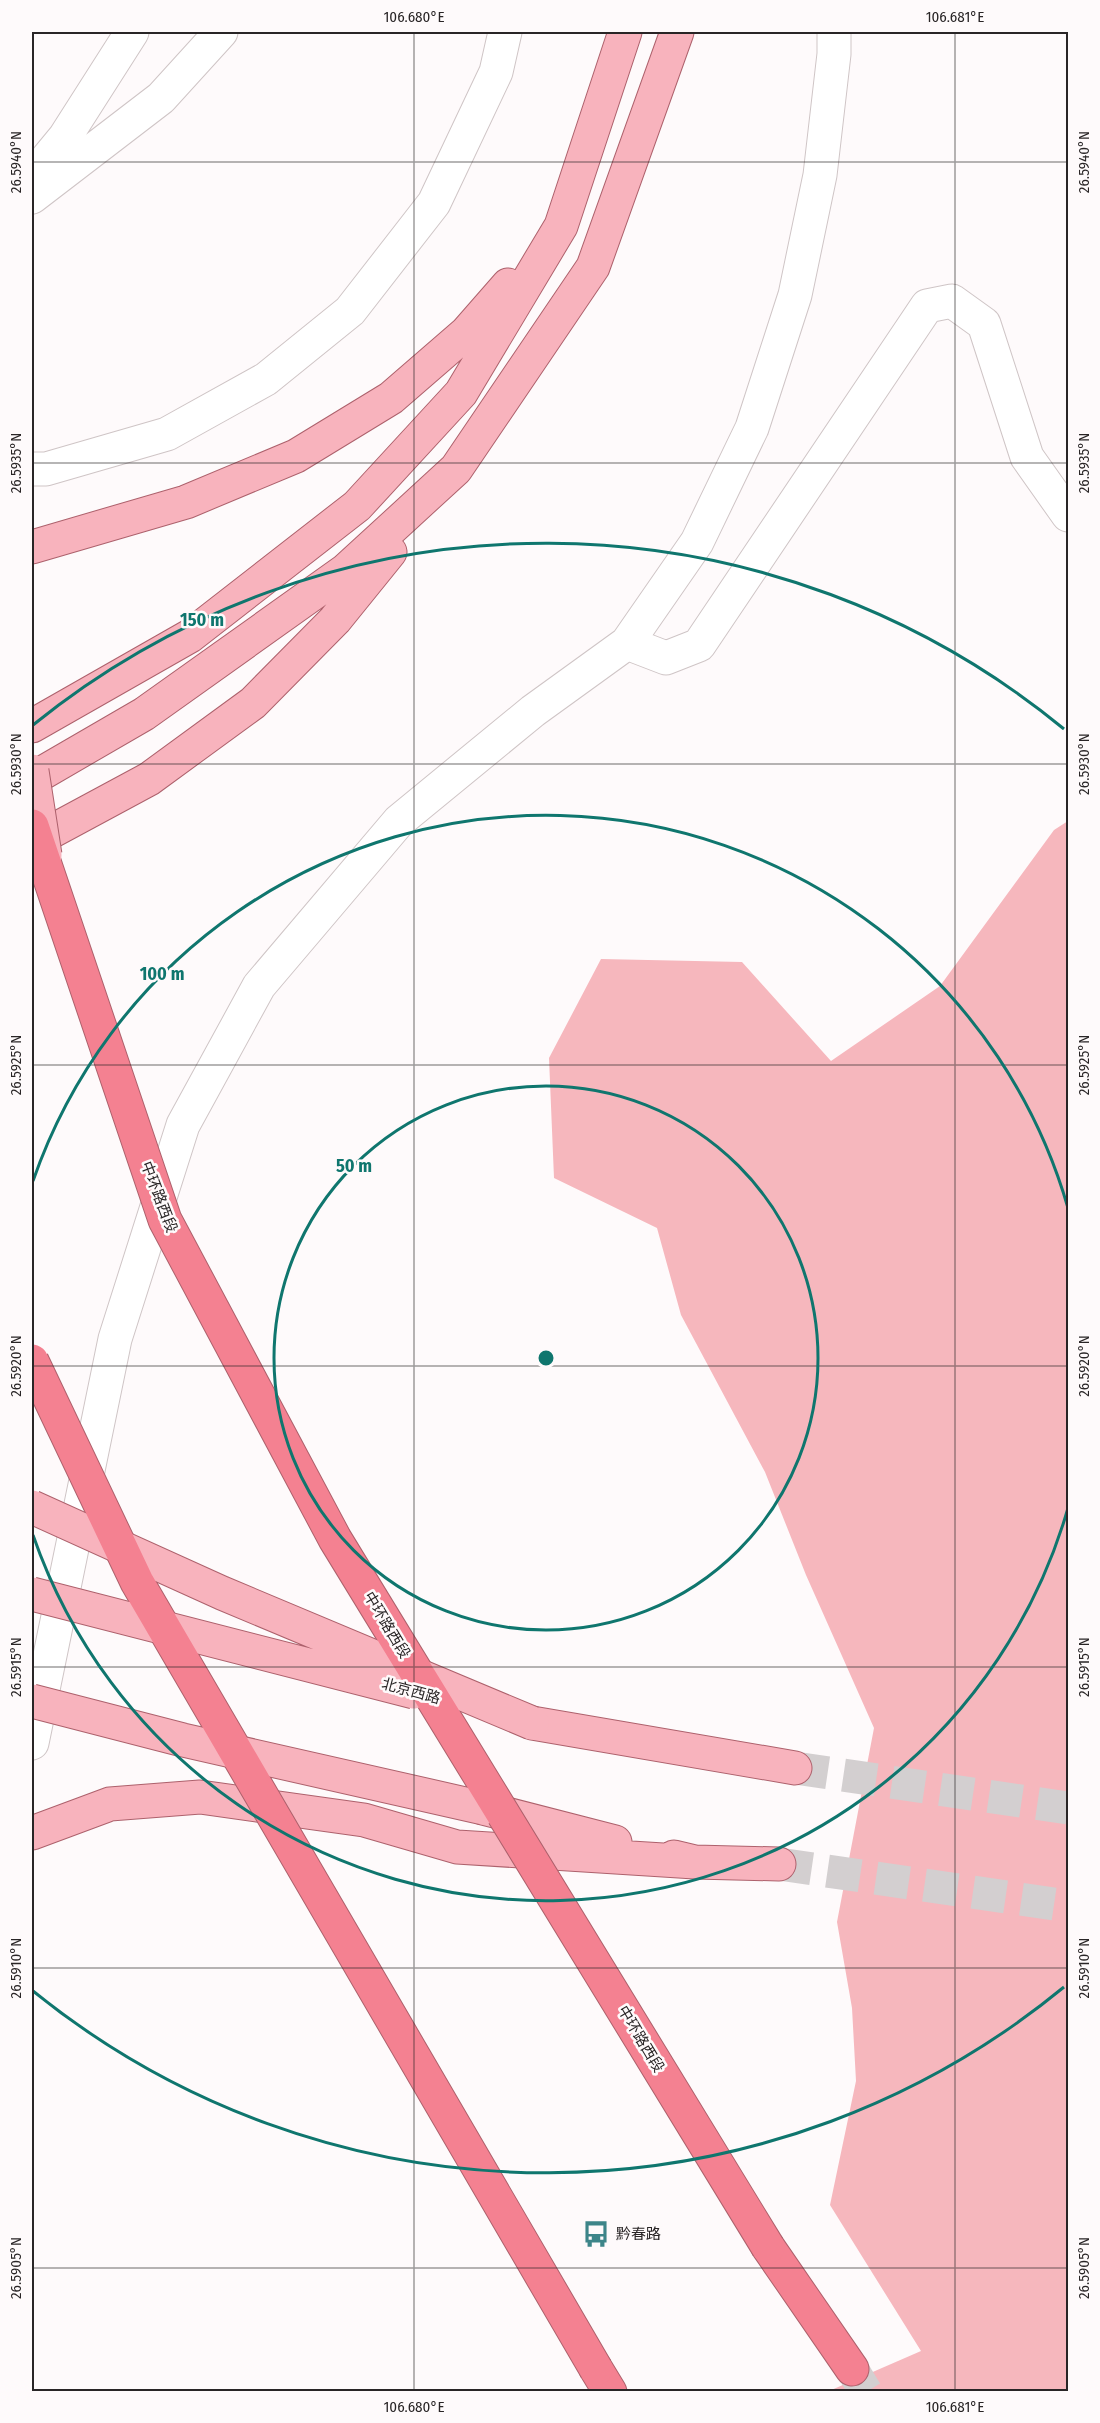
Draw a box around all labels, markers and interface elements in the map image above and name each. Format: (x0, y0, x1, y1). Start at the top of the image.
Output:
text: 106.680°E (384, 8, 444, 26)
text: 106.681°E (926, 8, 984, 26)
text: 26.5940°N (7, 131, 25, 193)
text: 26.5940°N (1075, 131, 1093, 193)
text: 26.5935°N (7, 433, 25, 493)
text: 26.5935°N (1075, 433, 1093, 493)
text: 150 m (180, 609, 224, 631)
text: 26.5930°N (7, 733, 25, 795)
text: 26.5930°N (1075, 733, 1093, 795)
text: 100 m (140, 963, 184, 985)
text: 26.5925°N (7, 1035, 25, 1095)
text: 26.5925°N (1075, 1035, 1093, 1095)
text: 50 m (336, 1155, 372, 1177)
street label: 中环路西段 (137, 1159, 181, 1235)
text: 26.5920°N (7, 1335, 25, 1397)
text: 26.5920°N (1075, 1335, 1093, 1397)
centre of rings (536, 1348, 556, 1368)
street label: 中环路西段 (360, 1588, 414, 1662)
text: 26.5915°N (7, 1637, 25, 1697)
text: 26.5915°N (1075, 1637, 1093, 1697)
street label: 北京西路 (380, 1675, 442, 1707)
text: 26.5910°N (7, 1938, 25, 1998)
text: 26.5910°N (1075, 1938, 1093, 1998)
street label: 中环路西段 (614, 2002, 668, 2076)
bus stop icon: 黔春路 (581, 2219, 611, 2249)
place label: 黔春路 (616, 2225, 661, 2243)
text: 26.5905°N (7, 2237, 25, 2299)
text: 26.5905°N (1075, 2237, 1093, 2299)
text: 106.680°E (384, 2398, 444, 2416)
text: 106.681°E (926, 2398, 984, 2416)

